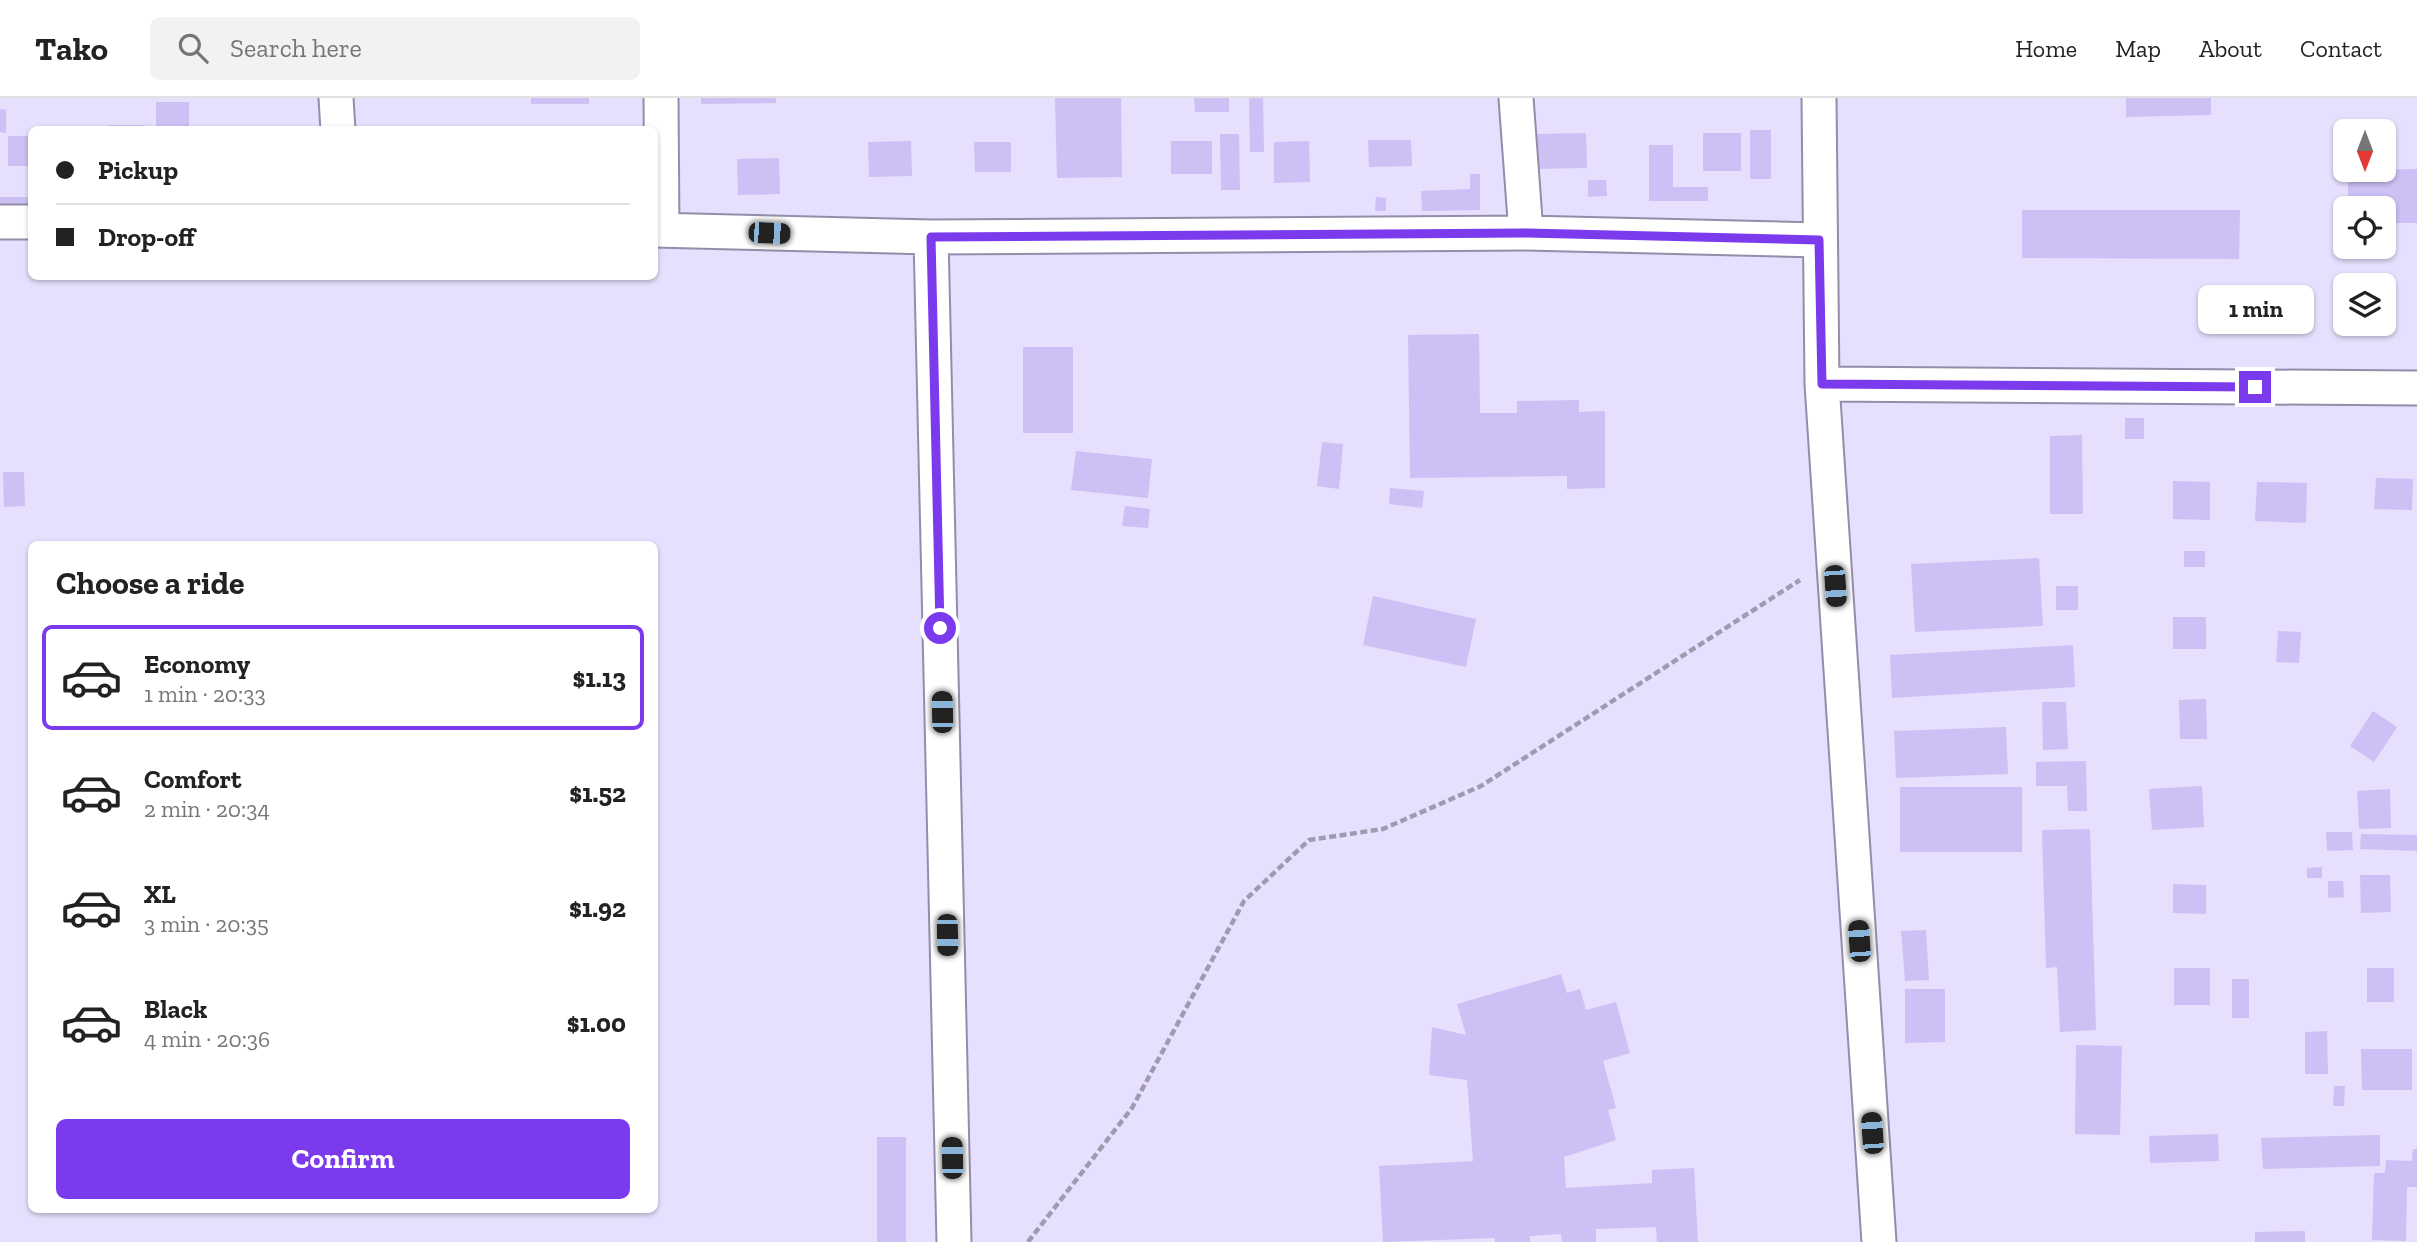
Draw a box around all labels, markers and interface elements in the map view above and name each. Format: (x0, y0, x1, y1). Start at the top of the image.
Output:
search box (150, 17, 640, 80)
text: Tako (35, 29, 108, 68)
icon: search (174, 29, 212, 67)
text: Search here (230, 32, 362, 64)
text: Home (2015, 34, 2077, 63)
text: Map (2115, 34, 2161, 63)
text: About (2199, 34, 2262, 63)
text: Contact (2300, 34, 2382, 63)
north arrow (2333, 119, 2396, 182)
map controls (2333, 119, 2396, 336)
text: Pickup (98, 154, 178, 186)
button: locate (2333, 196, 2396, 259)
text: Drop-off (98, 221, 195, 253)
car (748, 222, 791, 244)
button: layers (2333, 273, 2396, 336)
callout: 1 min (2197, 286, 2313, 334)
text: 1 min (2229, 295, 2283, 323)
route end (2239, 371, 2271, 403)
text: Choose a ride (56, 564, 244, 602)
car (1824, 564, 1847, 608)
route start (924, 612, 956, 644)
icon: car (60, 646, 123, 709)
text: Economy (144, 648, 250, 680)
text: $1.13 (572, 662, 626, 694)
text: 1 min · 20:33 (144, 680, 266, 708)
car (932, 691, 953, 733)
icon: car (60, 761, 123, 824)
text: Comfort (144, 763, 241, 795)
text: $1.52 (569, 777, 626, 809)
text: 2 min · 20:34 (144, 795, 270, 823)
icon: car (60, 876, 123, 939)
text: XL (144, 878, 176, 910)
text: $1.92 (569, 892, 626, 924)
text: 3 min · 20:35 (144, 910, 269, 938)
car (937, 914, 958, 956)
car (1848, 919, 1871, 963)
icon: car (60, 991, 123, 1054)
text: Black (144, 993, 207, 1025)
text: $1.00 (567, 1007, 626, 1039)
text: 4 min · 20:36 (144, 1025, 270, 1053)
car (1861, 1111, 1884, 1155)
button: Confirm (56, 1119, 630, 1199)
car (942, 1137, 963, 1179)

